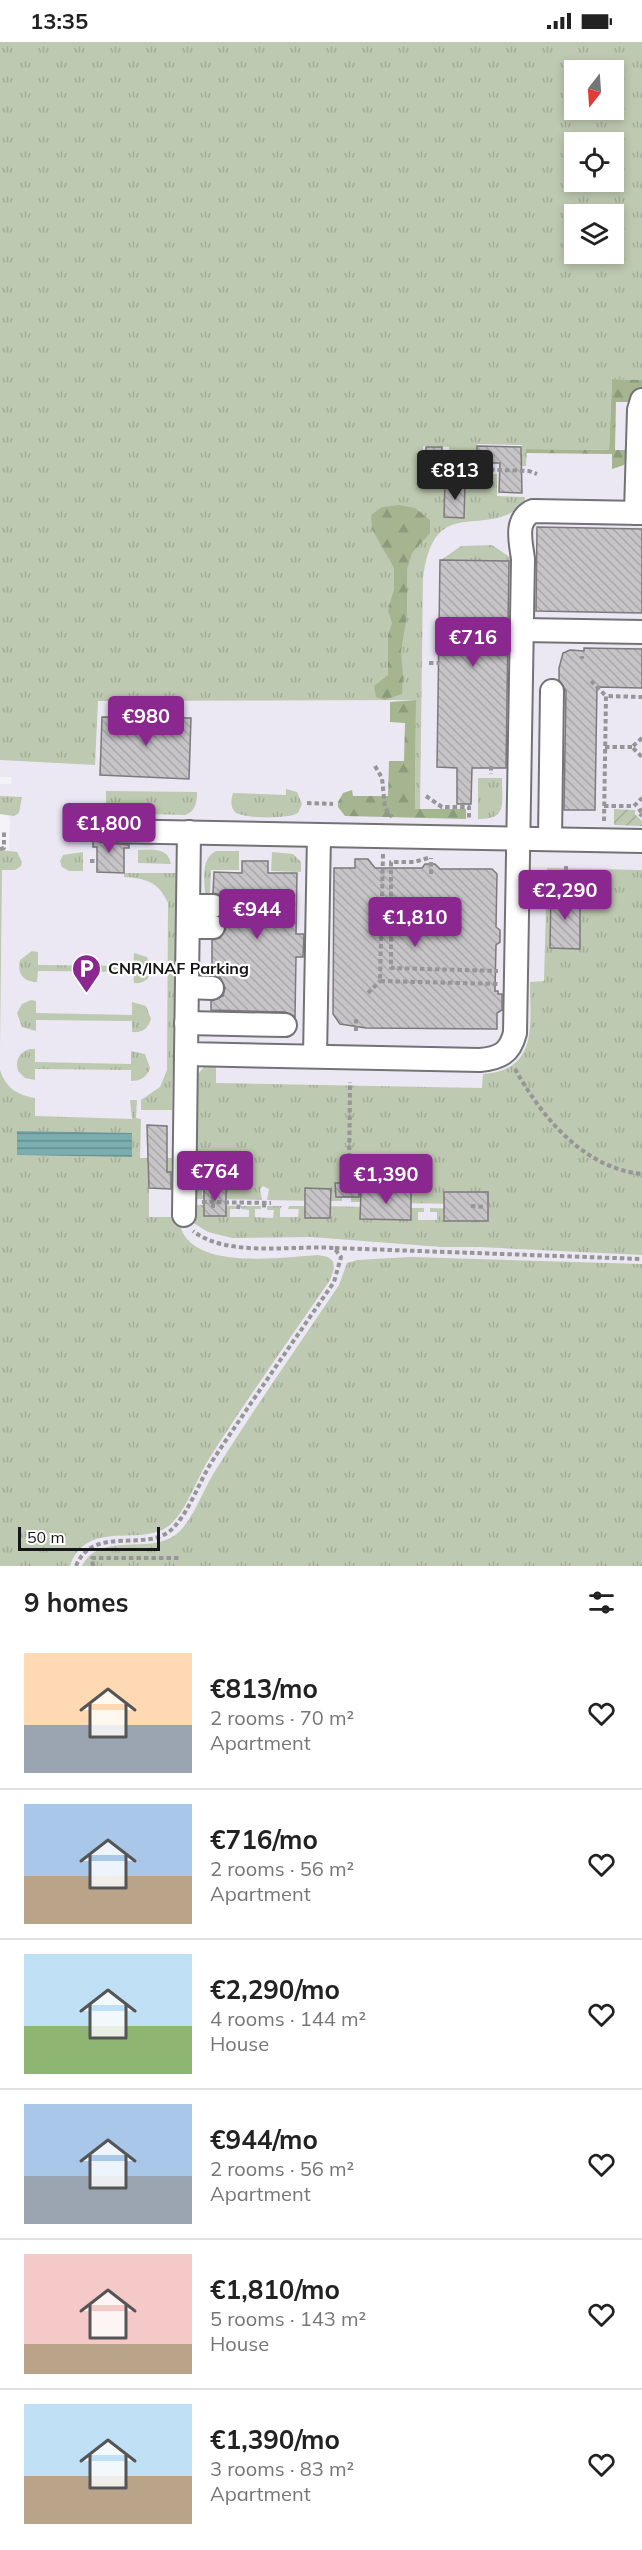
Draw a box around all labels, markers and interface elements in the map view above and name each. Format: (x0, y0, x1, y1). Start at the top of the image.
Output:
text: 13:35 (30, 7, 88, 35)
north arrow (564, 60, 624, 120)
map controls (564, 60, 624, 264)
button: locate (564, 132, 624, 192)
button: layers (564, 204, 624, 264)
pin: €813 (419, 450, 491, 501)
text: €813 (431, 457, 479, 482)
pin: €716 (437, 617, 509, 668)
text: €716 (449, 624, 497, 649)
pin: €980 (110, 696, 182, 747)
text: €980 (122, 703, 170, 728)
pin: €1,800 (60, 803, 158, 854)
text: €1,800 (77, 810, 141, 835)
pin: €2,290 (516, 870, 614, 921)
text: €2,290 (533, 877, 597, 902)
pin: €944 (221, 889, 293, 940)
text: €944 (233, 896, 281, 921)
pin: €1,810 (366, 897, 464, 948)
text: €1,810 (383, 904, 447, 929)
parking icon: CNR/INAF Parking (71, 952, 103, 994)
place label: CNR/INAF Parking (108, 958, 249, 978)
pin: €764 (179, 1151, 251, 1202)
pin: €1,390 (337, 1154, 435, 1205)
text: €764 (191, 1158, 239, 1183)
text: €1,390 (354, 1161, 418, 1186)
scale bar (18, 1524, 160, 1552)
text: 50 m (27, 1527, 64, 1547)
text: 9 homes (24, 1586, 128, 1619)
icon: filters (585, 1586, 618, 1619)
text: €813/mo (210, 1672, 318, 1705)
icon: home (72, 1677, 144, 1749)
icon: heart (585, 1697, 618, 1730)
text: 2 rooms · 70 m² (210, 1705, 354, 1730)
text: Apartment (210, 1730, 311, 1755)
text: €716/mo (210, 1823, 318, 1856)
icon: home (72, 1828, 144, 1900)
icon: heart (585, 1848, 618, 1881)
text: 2 rooms · 56 m² (210, 1856, 354, 1881)
text: Apartment (210, 1881, 311, 1906)
text: €2,290/mo (210, 1973, 340, 2006)
icon: home (72, 1978, 144, 2050)
icon: heart (585, 1998, 618, 2031)
text: 4 rooms · 144 m² (210, 2006, 366, 2031)
text: House (210, 2031, 269, 2056)
text: €944/mo (210, 2123, 318, 2156)
icon: home (72, 2128, 144, 2200)
icon: heart (585, 2148, 618, 2181)
text: 2 rooms · 56 m² (210, 2156, 354, 2181)
text: Apartment (210, 2181, 311, 2206)
text: €1,810/mo (210, 2273, 340, 2306)
icon: home (72, 2278, 144, 2350)
icon: heart (585, 2298, 618, 2331)
text: 5 rooms · 143 m² (210, 2306, 366, 2331)
text: House (210, 2331, 269, 2356)
text: €1,390/mo (210, 2423, 340, 2456)
icon: home (72, 2428, 144, 2500)
icon: heart (585, 2448, 618, 2481)
text: 3 rooms · 83 m² (210, 2456, 354, 2481)
text: Apartment (210, 2481, 311, 2506)

